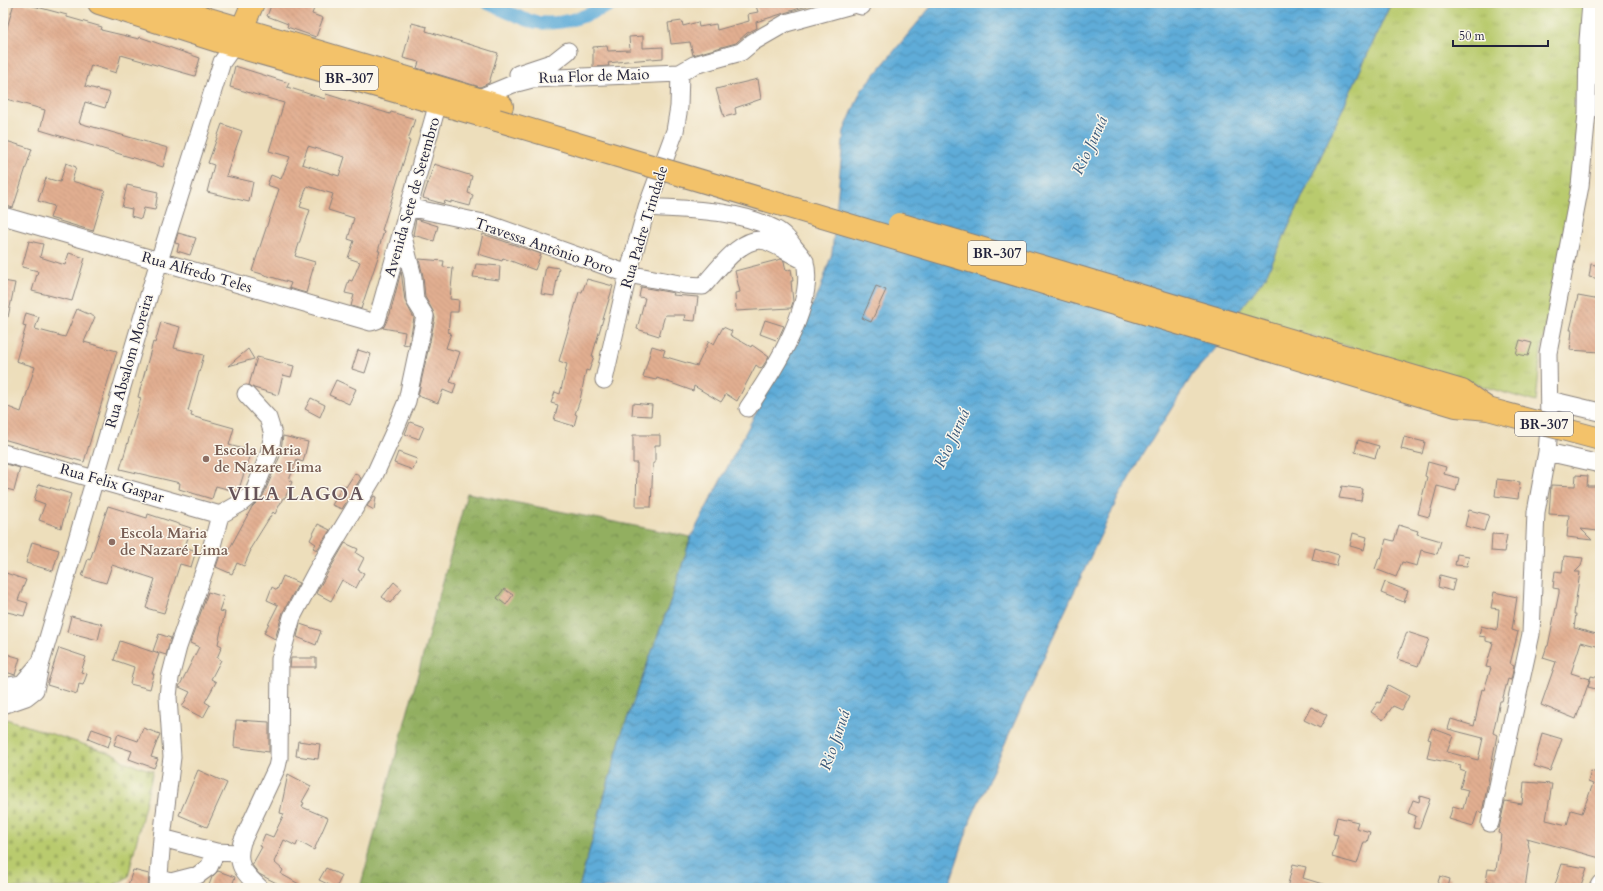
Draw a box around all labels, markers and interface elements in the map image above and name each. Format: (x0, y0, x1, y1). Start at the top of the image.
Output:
scale bar (1453, 22, 1548, 48)
text: 50 m (1459, 28, 1486, 44)
street label: Rua Flor de Maio (538, 64, 650, 88)
road number: BR-307 (320, 66, 378, 90)
water label: Rio Juruá (1067, 112, 1113, 178)
street label: Avenida Sete de Setembro (380, 115, 444, 279)
street label: Rua Padre Trindade (616, 163, 672, 291)
street label: Travessa Antônio Poro (472, 213, 616, 279)
road number: BR-307 (968, 241, 1026, 265)
street label: Rua Alfredo Teles (139, 247, 255, 297)
street label: Rua Absalom Moreira (100, 291, 158, 430)
water label: Rio Juruá (929, 405, 975, 471)
road number: BR-307 (1515, 412, 1573, 436)
place label: Escola Maria de Nazare Lima (214, 440, 322, 477)
marker: Escola Maria de Nazare Lima (201, 454, 211, 464)
street label: Rua Felix Gaspar (58, 459, 167, 508)
district label: VILA LAGOA (227, 481, 365, 507)
place label: Escola Maria de Nazaré Lima (120, 523, 229, 560)
marker: Escola Maria de Nazaré Lima (107, 537, 117, 547)
water label: Rio Juruá (814, 706, 856, 773)

